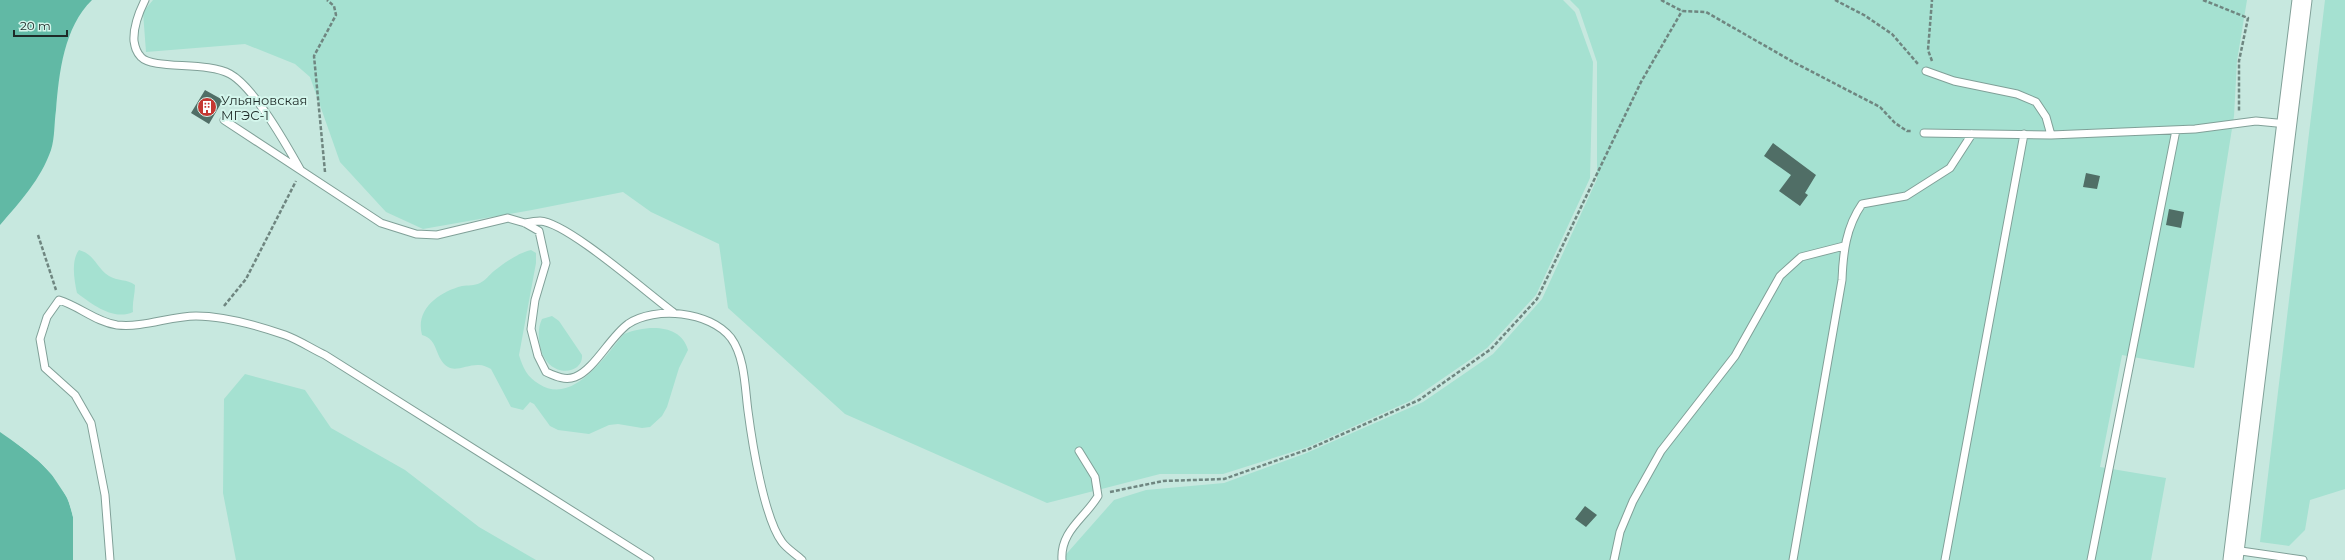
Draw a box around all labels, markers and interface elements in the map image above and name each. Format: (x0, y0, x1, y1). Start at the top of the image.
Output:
scale bar (14, 12, 67, 38)
text: 20 m (20, 18, 51, 33)
place label: Ульяновская МГЭС-1 (221, 92, 307, 123)
building icon: Ульяновская МГЭС-1 (196, 96, 218, 118)

